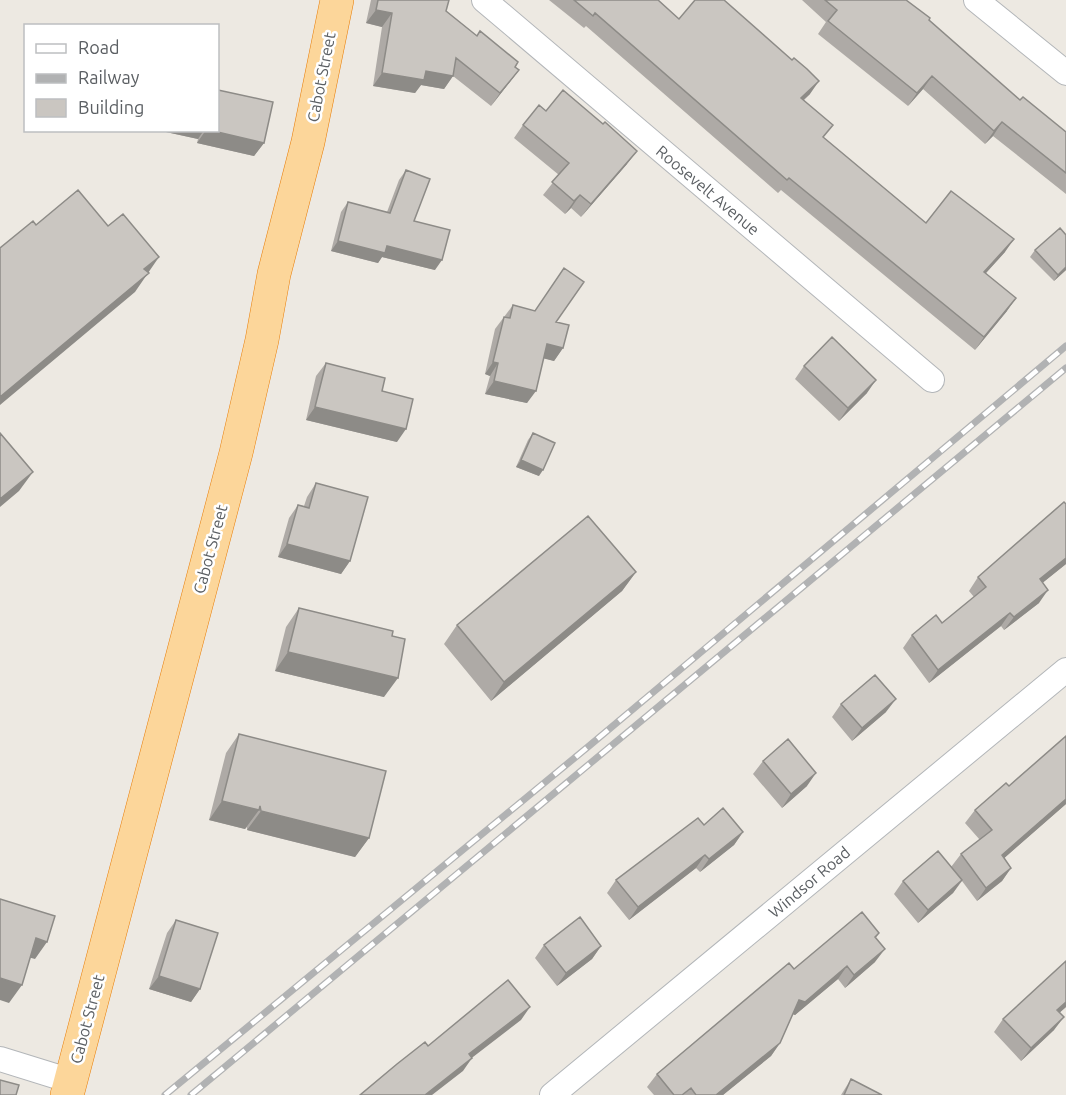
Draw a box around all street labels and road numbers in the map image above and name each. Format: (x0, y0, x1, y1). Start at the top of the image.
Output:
street label: Cabot Street (303, 30, 339, 124)
street label: Roosevelt Avenue (653, 142, 763, 238)
street label: Cabot Street (189, 502, 231, 595)
street label: Windsor Road (765, 843, 853, 921)
street label: Cabot Street (66, 972, 108, 1065)

